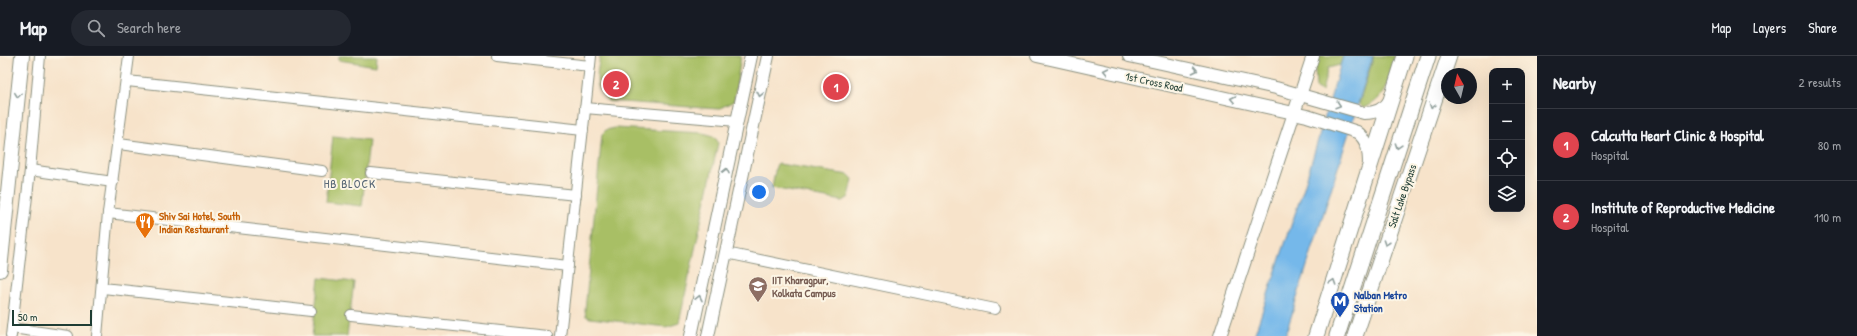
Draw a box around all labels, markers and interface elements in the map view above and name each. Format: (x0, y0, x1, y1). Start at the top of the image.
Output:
search box (71, 10, 351, 46)
text: Map (20, 15, 47, 41)
icon: search (85, 17, 107, 39)
text: Search here (117, 17, 181, 38)
text: Map (1711, 18, 1731, 37)
text: Layers (1753, 18, 1786, 37)
text: Share (1808, 18, 1837, 37)
one-way arrow (1192, 66, 1198, 74)
one-way arrow (1103, 68, 1110, 76)
north arrow (1441, 68, 1477, 104)
map controls (1489, 68, 1525, 212)
button: + (1489, 68, 1525, 104)
pin: 2 (603, 69, 629, 99)
street label: 1st Cross Road (1124, 69, 1185, 95)
text: Nearby (1553, 71, 1596, 94)
pin: 1 (823, 72, 849, 102)
text: 2 results (1799, 73, 1841, 91)
one-way arrow (756, 91, 764, 97)
one-way arrow (13, 92, 22, 98)
one-way arrow (1230, 96, 1236, 104)
one-way arrow (1335, 100, 1342, 109)
one-way arrow (1429, 103, 1437, 110)
button: − (1489, 104, 1525, 140)
text: Calcutta Heart Clinic & Hospital (1591, 125, 1764, 146)
text: 1 (1564, 136, 1568, 154)
text: 80 m (1818, 136, 1841, 154)
button: locate (1489, 140, 1525, 176)
one-way arrow (1395, 143, 1403, 150)
text: Hospital (1591, 146, 1629, 164)
street label: Salt Lake Bypass (1385, 162, 1419, 230)
one-way arrow (722, 168, 730, 174)
district label: HB BLOCK (324, 175, 376, 192)
button: layers (1489, 176, 1525, 212)
your location (749, 182, 769, 202)
text: Institute of Reproductive Medicine (1591, 197, 1775, 218)
text: 2 (1563, 208, 1569, 226)
text: 110 m (1814, 208, 1841, 226)
place label: Shiv Sai Hotel, South Indian Restaurant (159, 209, 241, 236)
restaurant icon: Shiv Sai Hotel, South Indian Restaurant (134, 211, 156, 239)
text: Hospital (1591, 218, 1629, 236)
one-way arrow (1382, 239, 1390, 246)
place label: IIT Kharagpur, Kolkata Campus (772, 273, 837, 301)
school or university icon: IIT Kharagpur, Kolkata Campus (747, 275, 769, 303)
one-way arrow (1328, 279, 1337, 286)
place label: Nalban Metro Station (1354, 288, 1407, 315)
metro station icon: Nalban Metro Station (1329, 290, 1351, 318)
one-way arrow (694, 295, 702, 301)
scale bar (12, 308, 92, 327)
text: 50 m (18, 310, 38, 324)

